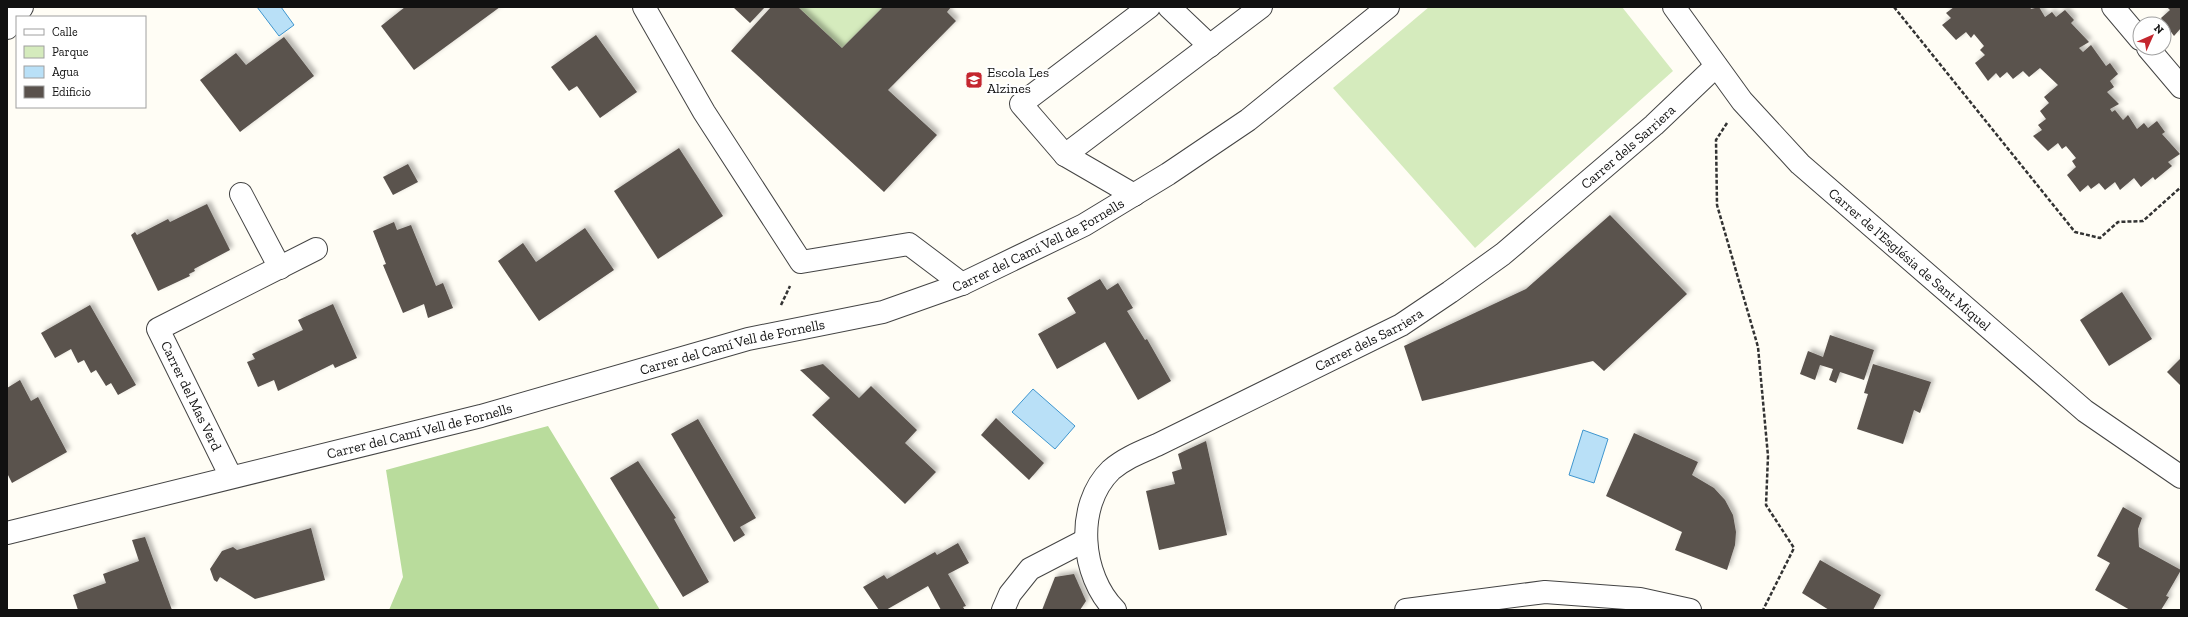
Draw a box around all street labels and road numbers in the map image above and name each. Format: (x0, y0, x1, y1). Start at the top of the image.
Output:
street label: Carrer dels Sarriera (1577, 101, 1679, 192)
street label: Carrer de l'Església de Sant Miquel (1825, 184, 1995, 334)
street label: Carrer del Camí Vell de Fornells (950, 194, 1127, 295)
street label: Carrer dels Sarriera (1312, 304, 1426, 375)
street label: Carrer del Camí Vell de Fornells (638, 315, 826, 378)
street label: Carrer del Mas Verd (157, 338, 225, 454)
street label: Carrer del Camí Vell de Fornells (325, 399, 514, 462)

